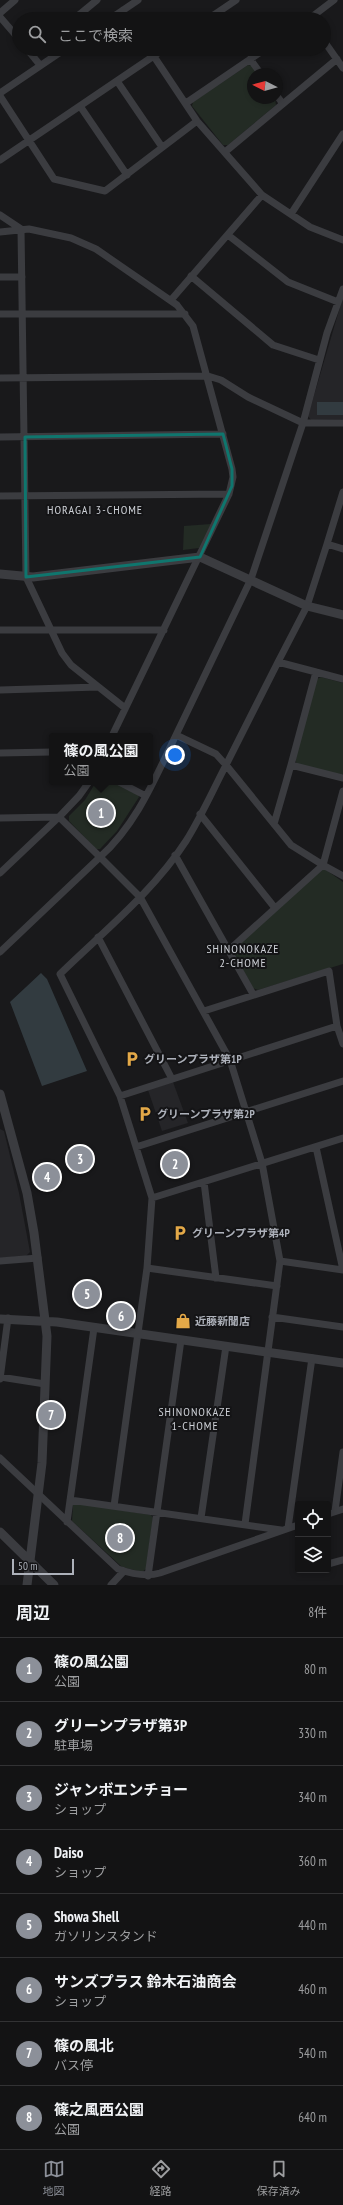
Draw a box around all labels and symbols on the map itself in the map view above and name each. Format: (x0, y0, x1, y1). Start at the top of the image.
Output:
north arrow (247, 68, 283, 104)
district label: HORAGAI 3-CHOME (47, 502, 143, 517)
your location (165, 745, 185, 765)
pin: 1 (88, 798, 114, 828)
district label: SHINONOKAZE 2-CHOME (206, 941, 280, 970)
parking icon: グリーンプラザ第1P (123, 1050, 141, 1068)
place label: グリーンプラザ第1P (144, 1052, 242, 1066)
parking icon: グリーンプラザ第2P (136, 1105, 154, 1123)
place label: グリーンプラザ第2P (157, 1107, 255, 1121)
pin: 3 (67, 1144, 93, 1174)
pin: 2 (162, 1149, 188, 1179)
pin: 4 (34, 1162, 60, 1192)
parking icon: グリーンプラザ第4P (171, 1224, 189, 1242)
place label: グリーンプラザ第4P (192, 1226, 290, 1240)
pin: 5 (74, 1279, 100, 1309)
pin: 6 (108, 1301, 134, 1331)
shop icon: 近藤新聞店 (174, 1312, 192, 1330)
place label: 近藤新聞店 (195, 1314, 250, 1328)
pin: 7 (38, 1400, 64, 1430)
district label: SHINONOKAZE 1-CHOME (158, 1404, 232, 1433)
pin: 8 (107, 1523, 133, 1553)
scale bar (12, 1557, 74, 1576)

